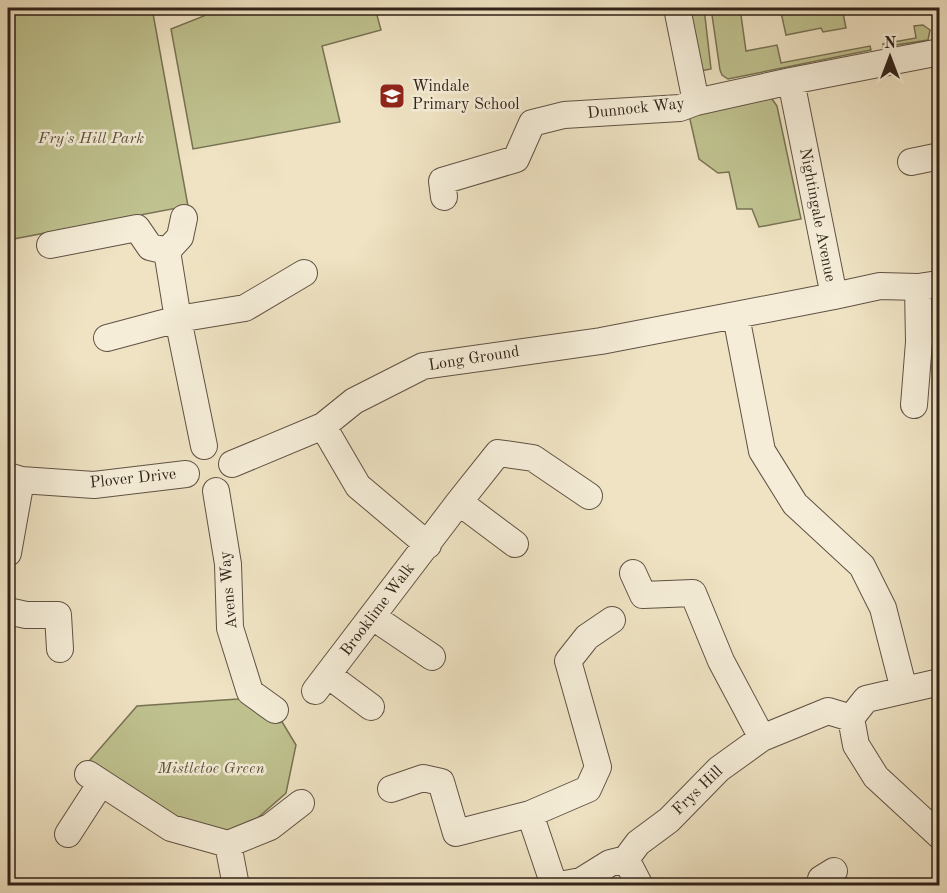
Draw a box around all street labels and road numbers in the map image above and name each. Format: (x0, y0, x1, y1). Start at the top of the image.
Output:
street label: Dunnock Way (586, 96, 686, 122)
street label: Nightingale Avenue (796, 147, 838, 283)
street label: Long Ground (427, 344, 521, 374)
street label: Plover Drive (89, 466, 177, 492)
street label: Avens Way (218, 550, 240, 630)
street label: Brooklime Walk (338, 561, 418, 659)
street label: Frys Hill (670, 763, 726, 819)

